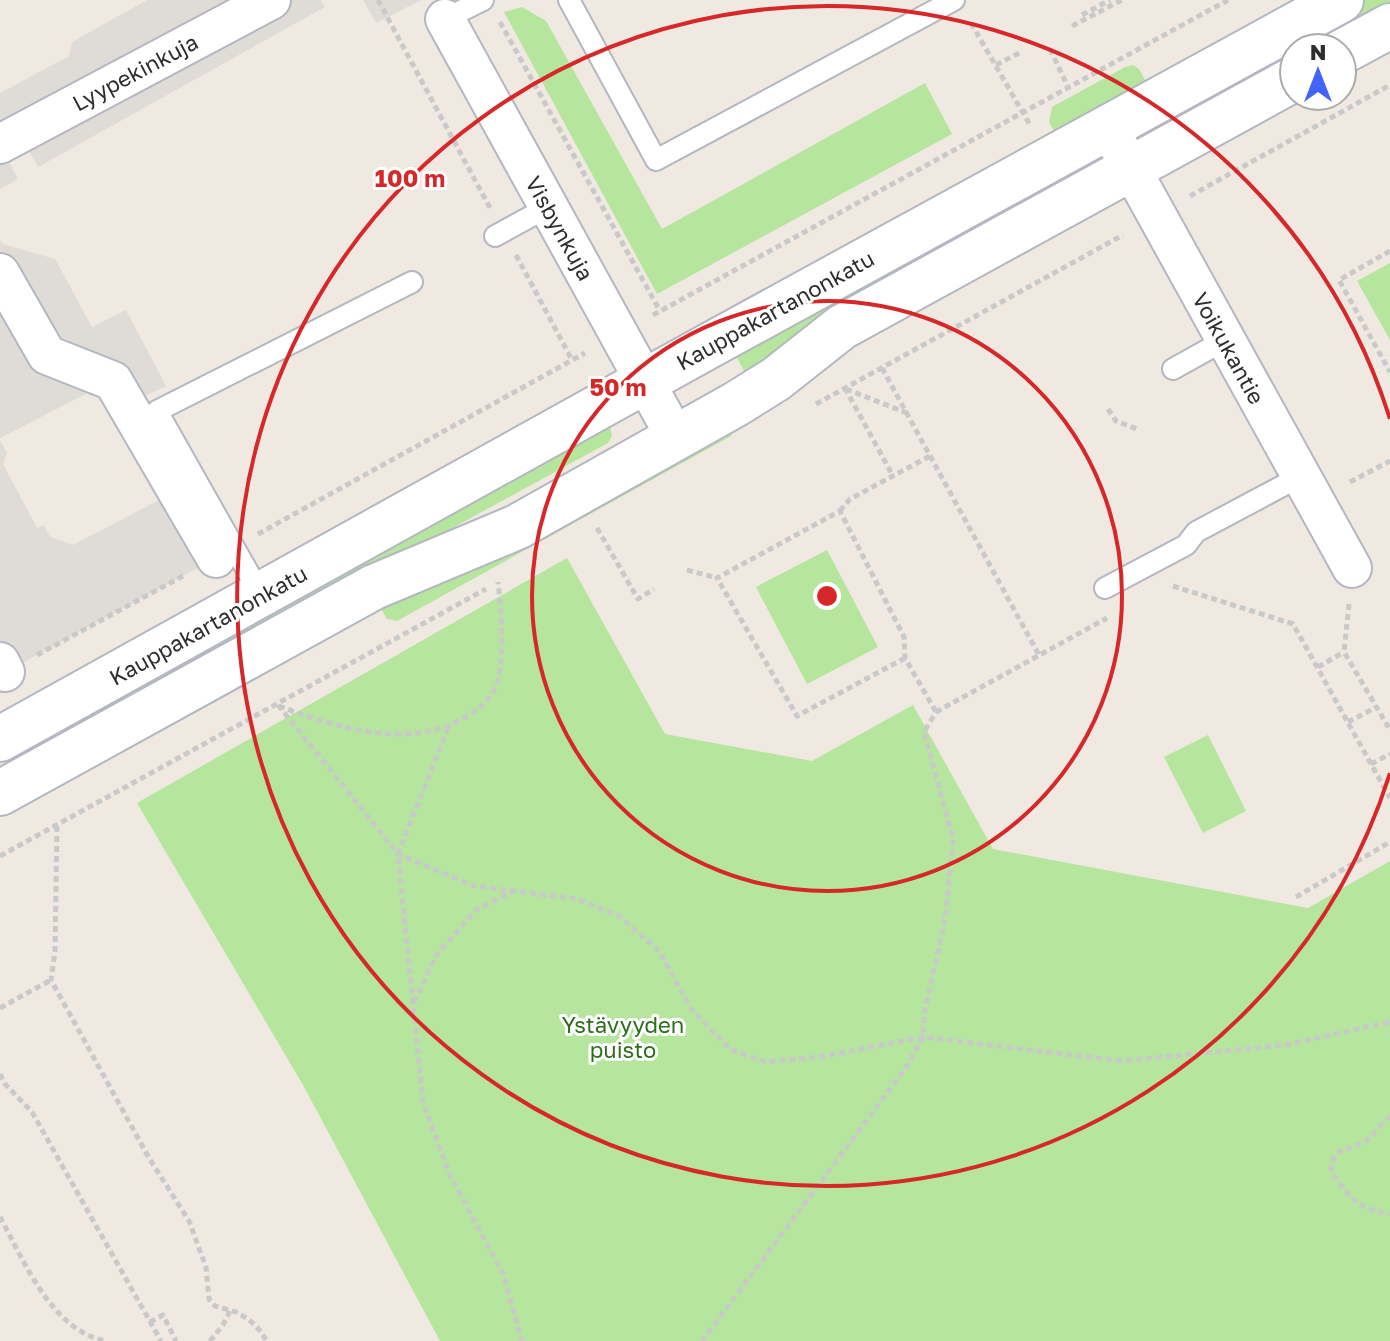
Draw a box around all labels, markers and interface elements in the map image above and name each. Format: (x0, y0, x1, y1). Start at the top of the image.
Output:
street label: Lyypekinkuja (68, 28, 202, 116)
north arrow (1278, 32, 1358, 112)
text: N (1310, 38, 1326, 65)
text: 100 m (375, 163, 445, 192)
street label: Visbynkuja (520, 171, 600, 285)
street label: Kauppakartanonkatu (671, 244, 879, 376)
street label: Voikukantie (1187, 287, 1271, 409)
text: 50 m (589, 372, 647, 401)
street label: Kauppakartanonkatu (104, 559, 312, 691)
centre of rings (813, 582, 841, 610)
park label: Ystävyyden puisto (562, 1011, 684, 1063)

